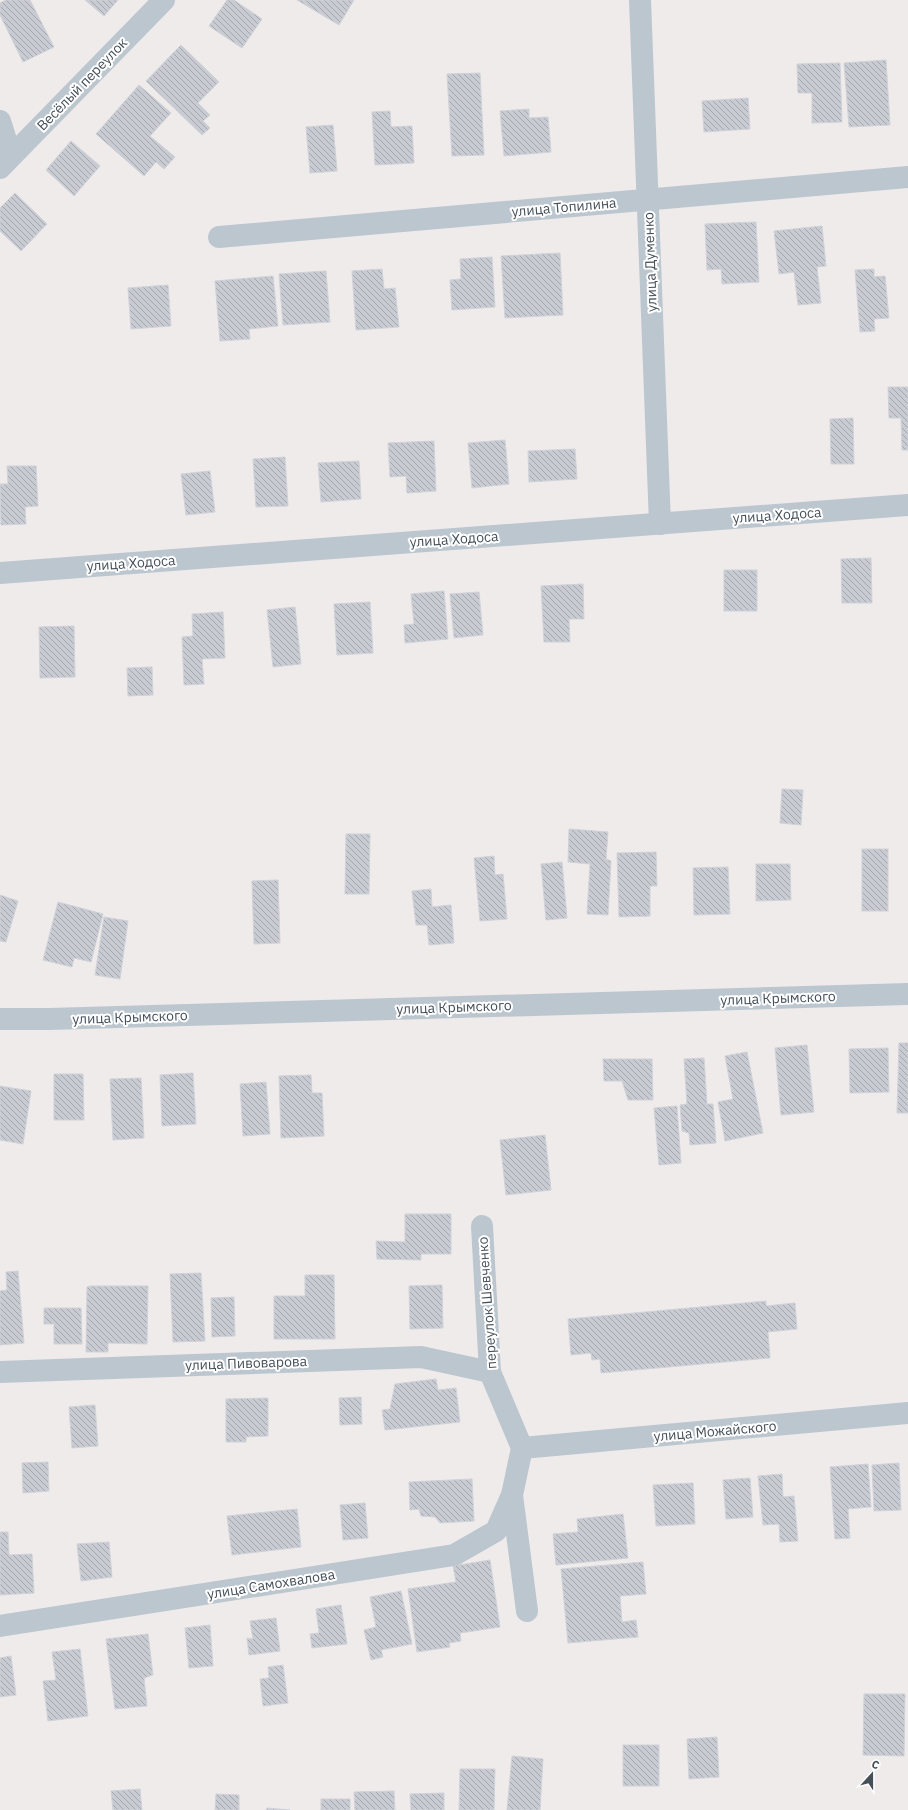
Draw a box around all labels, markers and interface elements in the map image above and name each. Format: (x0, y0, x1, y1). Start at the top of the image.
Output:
street label: Весёлый переулок (33, 33, 131, 134)
street label: улица Топилина (511, 193, 618, 221)
street label: улица Думенко (639, 211, 661, 312)
street label: улица Ходоса (732, 503, 823, 527)
street label: улица Ходоса (409, 527, 500, 551)
street label: улица Ходоса (86, 551, 177, 575)
street label: улица Крымского (720, 987, 836, 1009)
street label: улица Крымского (396, 996, 512, 1018)
street label: улица Крымского (72, 1006, 188, 1028)
street label: переулок Шевченко (473, 1236, 501, 1370)
street label: улица Пивоварова (185, 1352, 308, 1374)
street label: улица Можайского (653, 1417, 777, 1445)
street label: улица Самохвалова (206, 1565, 337, 1603)
north arrow (852, 1754, 892, 1794)
text: С (870, 1757, 881, 1772)

